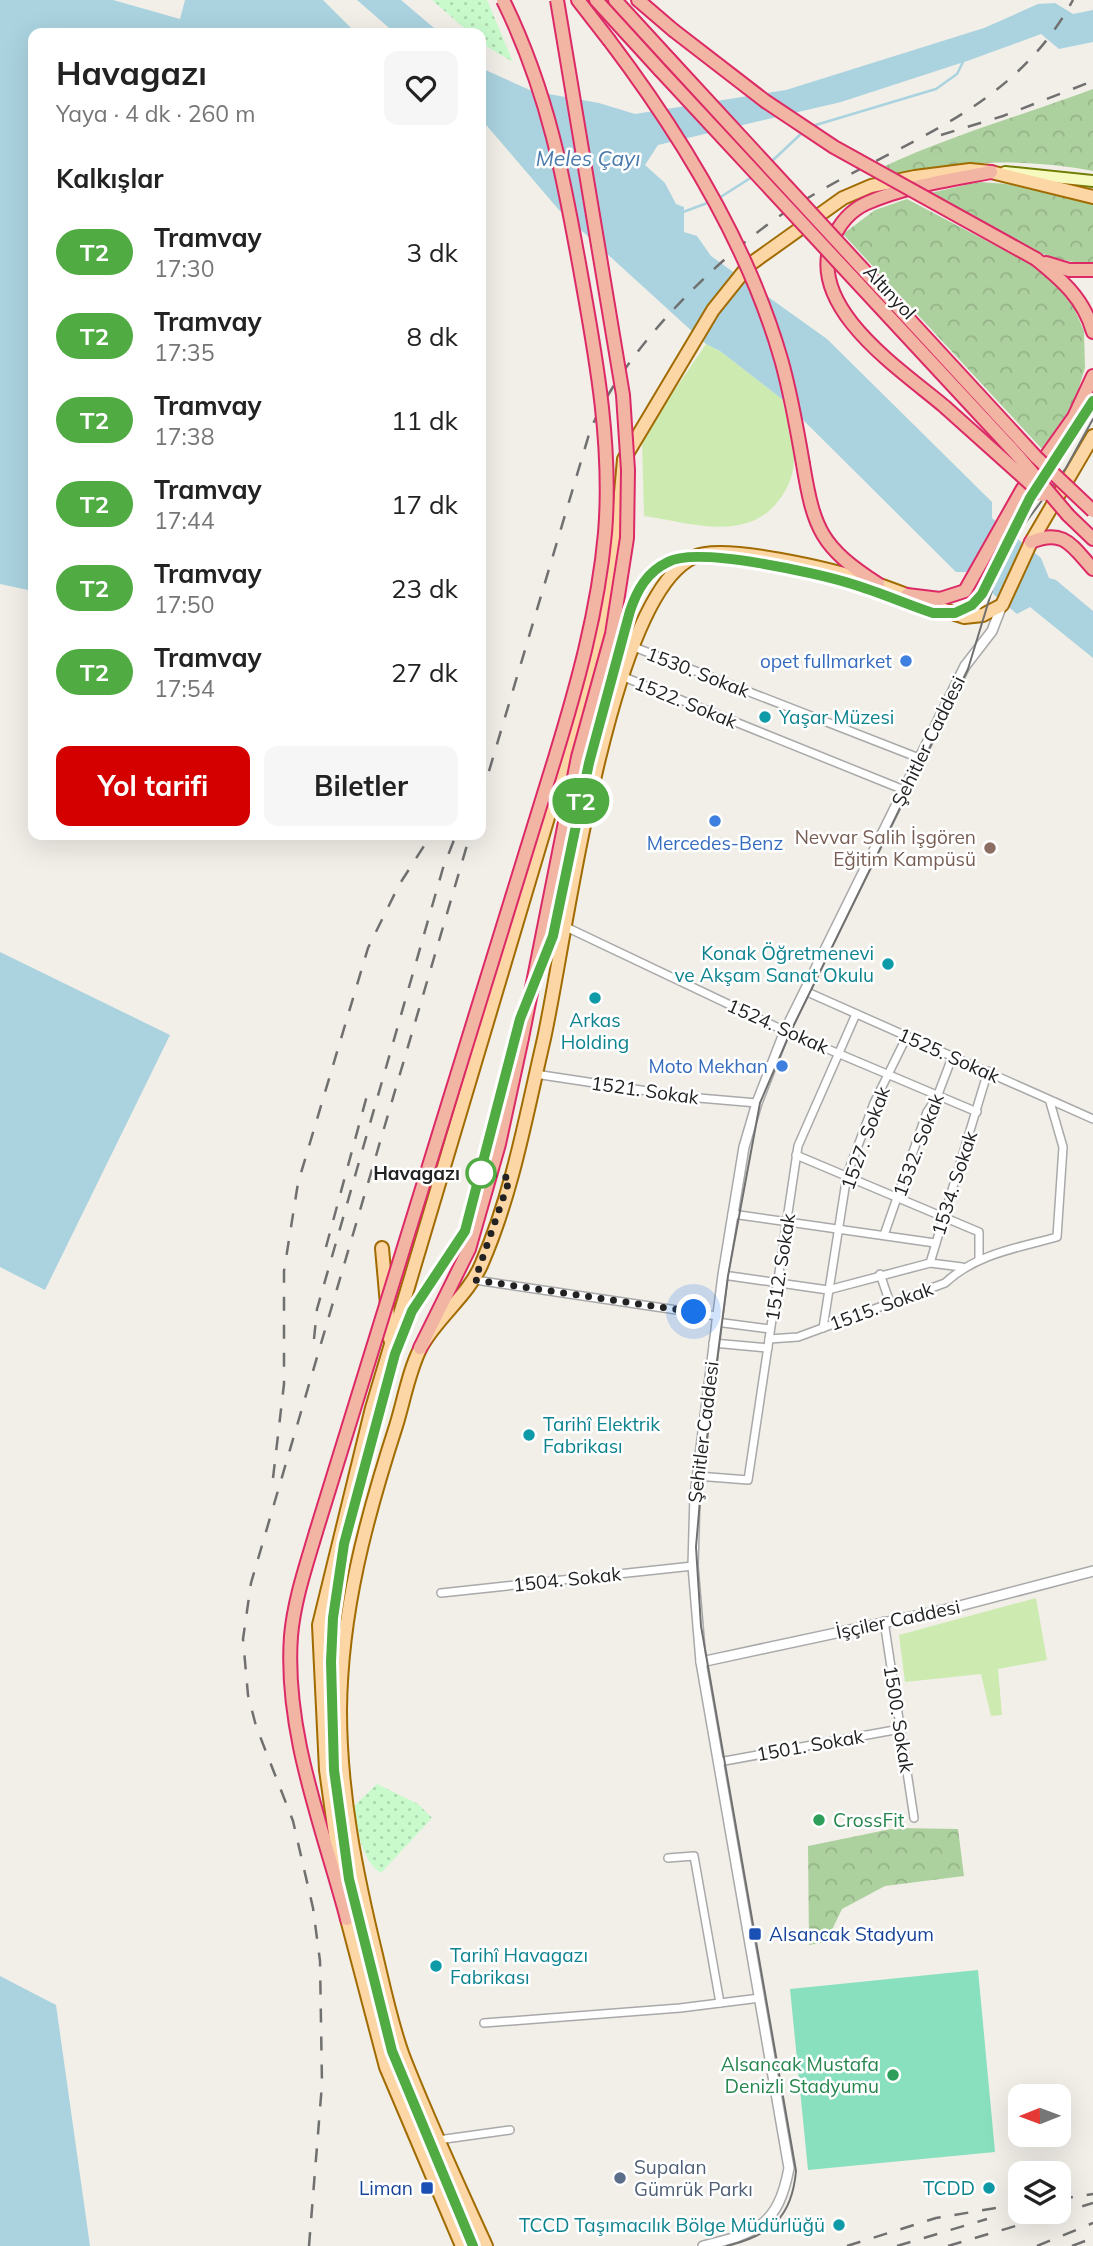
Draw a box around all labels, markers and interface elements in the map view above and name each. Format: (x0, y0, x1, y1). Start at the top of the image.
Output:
button: heart (384, 51, 458, 125)
text: Havagazı (56, 52, 207, 93)
text: Yaya · 4 dk · 260 m (56, 99, 255, 128)
water label: Meles Çayı (536, 145, 640, 171)
text: Kalkışlar (56, 162, 164, 195)
text: Tramvay (154, 221, 262, 254)
text: 3 dk (407, 236, 458, 269)
text: T2 (80, 237, 109, 267)
text: 17:30 (154, 254, 214, 283)
street label: Altınyol (859, 260, 921, 324)
text: Tramvay (154, 305, 262, 338)
text: 8 dk (407, 320, 458, 353)
text: T2 (80, 321, 109, 351)
text: 17:35 (154, 338, 214, 367)
text: Tramvay (154, 389, 262, 422)
text: 11 dk (391, 404, 458, 437)
text: T2 (80, 405, 109, 435)
text: 17:38 (154, 422, 214, 451)
text: Tramvay (154, 473, 262, 506)
text: 17 dk (391, 488, 458, 521)
text: T2 (80, 489, 109, 519)
text: 17:44 (154, 506, 214, 535)
text: Tramvay (154, 557, 262, 590)
text: 23 dk (391, 572, 458, 605)
text: T2 (80, 573, 109, 603)
text: 17:50 (154, 590, 214, 619)
text: Tramvay (154, 641, 262, 674)
street label: 1530. Sokak (643, 641, 753, 703)
place label: opet fullmarket (760, 649, 892, 673)
marker: opet fullmarket (898, 653, 914, 669)
text: 27 dk (391, 656, 458, 689)
text: T2 (80, 657, 109, 687)
street label: 1522. Sokak (631, 671, 741, 734)
street label: Şehitler Caddesi (886, 672, 970, 810)
text: 17:54 (154, 674, 214, 703)
place label: Yaşar Müzesi (778, 705, 894, 729)
marker: Yaşar Müzesi (757, 709, 773, 725)
button: Yol tarifi (56, 746, 250, 826)
button: Biletler (264, 746, 458, 826)
line badge: T2 (550, 778, 612, 824)
text: T2 (566, 786, 596, 816)
marker: Mercedes-Benz (707, 813, 723, 829)
place label: Nevvar Salih İşgören Eğitim Kampüsü (795, 825, 976, 871)
place label: Mercedes-Benz (647, 831, 783, 855)
marker: Nevvar Salih İşgören Eğitim Kampüsü (982, 840, 998, 856)
place label: Konak Öğretmenevi ve Akşam Sanat Okulu (674, 941, 874, 987)
marker: Konak Öğretmenevi ve Akşam Sanat Okulu (880, 956, 896, 972)
marker: Arkas Holding (587, 990, 603, 1006)
street label: 1524. Sokak (724, 993, 833, 1059)
place label: Arkas Holding (561, 1008, 629, 1054)
street label: 1525. Sokak (895, 1022, 1004, 1088)
place label: Moto Mekhan (648, 1054, 768, 1078)
marker: Moto Mekhan (774, 1058, 790, 1074)
street label: 1521. Sokak (590, 1071, 701, 1109)
street label: 1527. Sokak (835, 1083, 895, 1193)
street label: 1532. Sokak (887, 1090, 949, 1200)
street label: 1534. Sokak (926, 1128, 982, 1238)
marker: Havagazı (466, 1158, 496, 1188)
place label: Havagazı (373, 1161, 460, 1185)
street label: 1512. Sokak (760, 1211, 800, 1322)
street label: 1515. Sokak (826, 1276, 936, 1336)
your location (676, 1294, 711, 1329)
street label: Şehitler Caddesi (682, 1360, 724, 1504)
place label: Tarihî Elektrik Fabrikası (543, 1412, 660, 1458)
marker: Tarihî Elektrik Fabrikası (521, 1427, 537, 1443)
street label: 1504. Sokak (512, 1561, 622, 1597)
street label: İşçiler Caddesi (834, 1594, 962, 1644)
street label: 1500. Sokak (879, 1664, 919, 1775)
street label: 1501. Sokak (755, 1724, 866, 1766)
place label: CrossFit (833, 1808, 905, 1832)
marker: CrossFit (811, 1812, 827, 1828)
place label: Alsancak Stadyum (769, 1922, 934, 1946)
marker: Alsancak Stadyum (747, 1926, 763, 1942)
place label: Tarihî Havagazı Fabrikası (450, 1943, 588, 1989)
marker: Tarihî Havagazı Fabrikası (428, 1958, 444, 1974)
place label: Alsancak Mustafa Denizli Stadyumu (721, 2052, 879, 2098)
marker: Alsancak Mustafa Denizli Stadyumu (885, 2067, 901, 2083)
north arrow (1008, 2084, 1071, 2147)
map controls (1008, 2084, 1071, 2224)
place label: Supalan Gümrük Parkı (634, 2155, 753, 2201)
button: layers (1008, 2161, 1071, 2224)
marker: Supalan Gümrük Parkı (612, 2170, 628, 2186)
place label: Liman (359, 2176, 413, 2200)
place label: TCDD (923, 2176, 975, 2200)
marker: Liman (419, 2180, 435, 2196)
marker: TCDD (981, 2180, 997, 2196)
place label: TCCD Taşımacılık Bölge Müdürlüğü (519, 2213, 825, 2237)
marker: TCCD Taşımacılık Bölge Müdürlüğü (831, 2217, 847, 2233)

